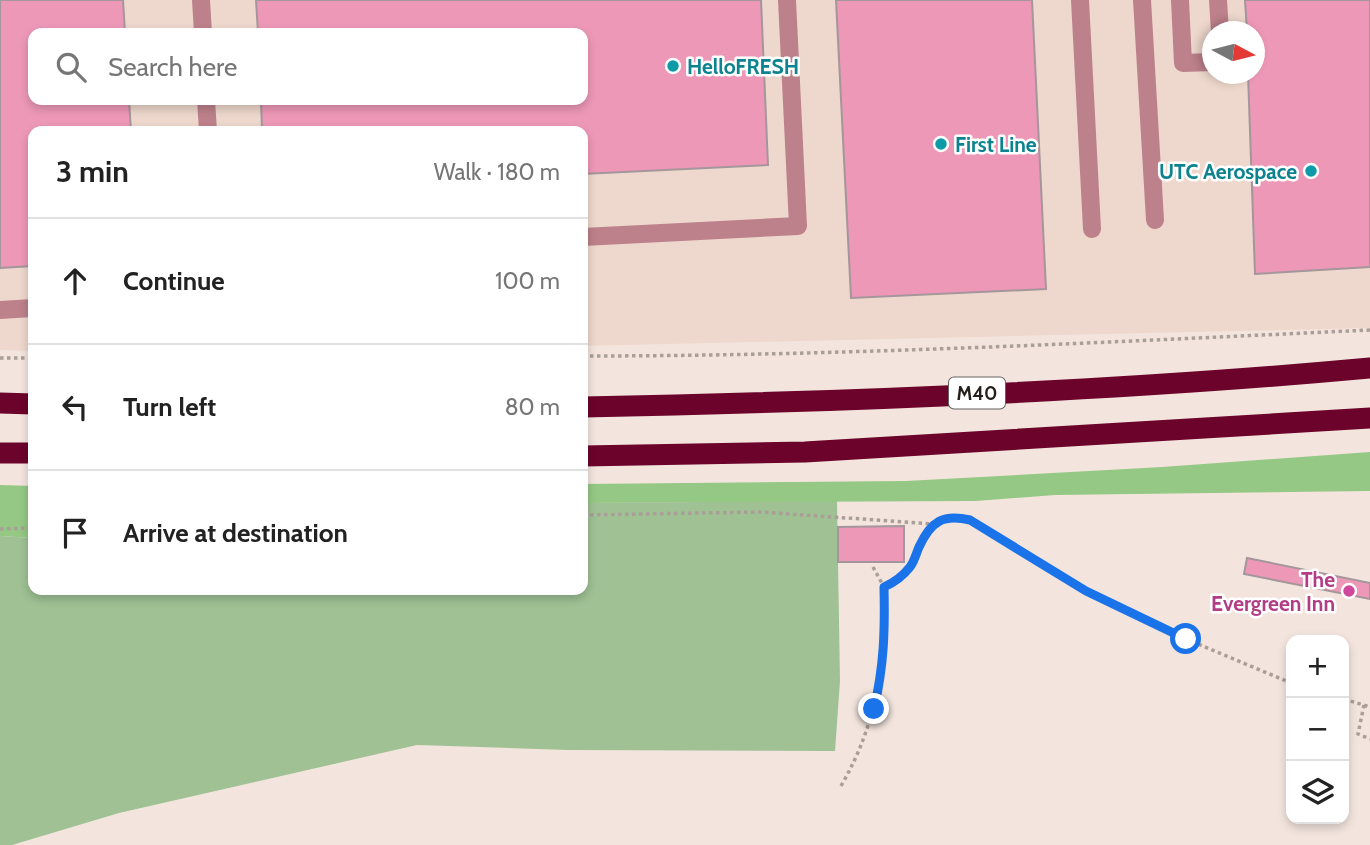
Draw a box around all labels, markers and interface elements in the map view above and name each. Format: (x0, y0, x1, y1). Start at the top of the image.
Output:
north arrow (1202, 21, 1265, 84)
search box (28, 28, 588, 105)
icon: search (52, 48, 90, 86)
text: Search here (108, 51, 237, 83)
place label: HelloFRESH (687, 54, 799, 79)
marker: HelloFRESH (665, 58, 681, 74)
place label: First Line (955, 132, 1037, 157)
marker: First Line (933, 136, 949, 152)
text: 3 min (56, 153, 129, 190)
text: Walk · 180 m (434, 158, 560, 186)
place label: UTC Aerospace (1159, 159, 1297, 184)
marker: UTC Aerospace (1303, 163, 1319, 179)
icon: ahead (56, 262, 94, 300)
text: Continue (123, 265, 225, 297)
text: 100 m (495, 267, 560, 295)
road number: M40 (949, 378, 1005, 408)
icon: left (56, 388, 94, 426)
text: Turn left (123, 391, 216, 423)
text: 80 m (505, 393, 560, 421)
icon: arrive (56, 514, 94, 552)
text: Arrive at destination (123, 517, 348, 549)
place label: The Evergreen Inn (1211, 567, 1335, 616)
marker: The Evergreen Inn (1341, 583, 1357, 599)
route start (1170, 623, 1201, 654)
map controls (1286, 635, 1349, 824)
button: + (1286, 635, 1349, 698)
route end (858, 693, 889, 724)
button: − (1286, 698, 1349, 761)
button: layers (1286, 761, 1349, 824)

